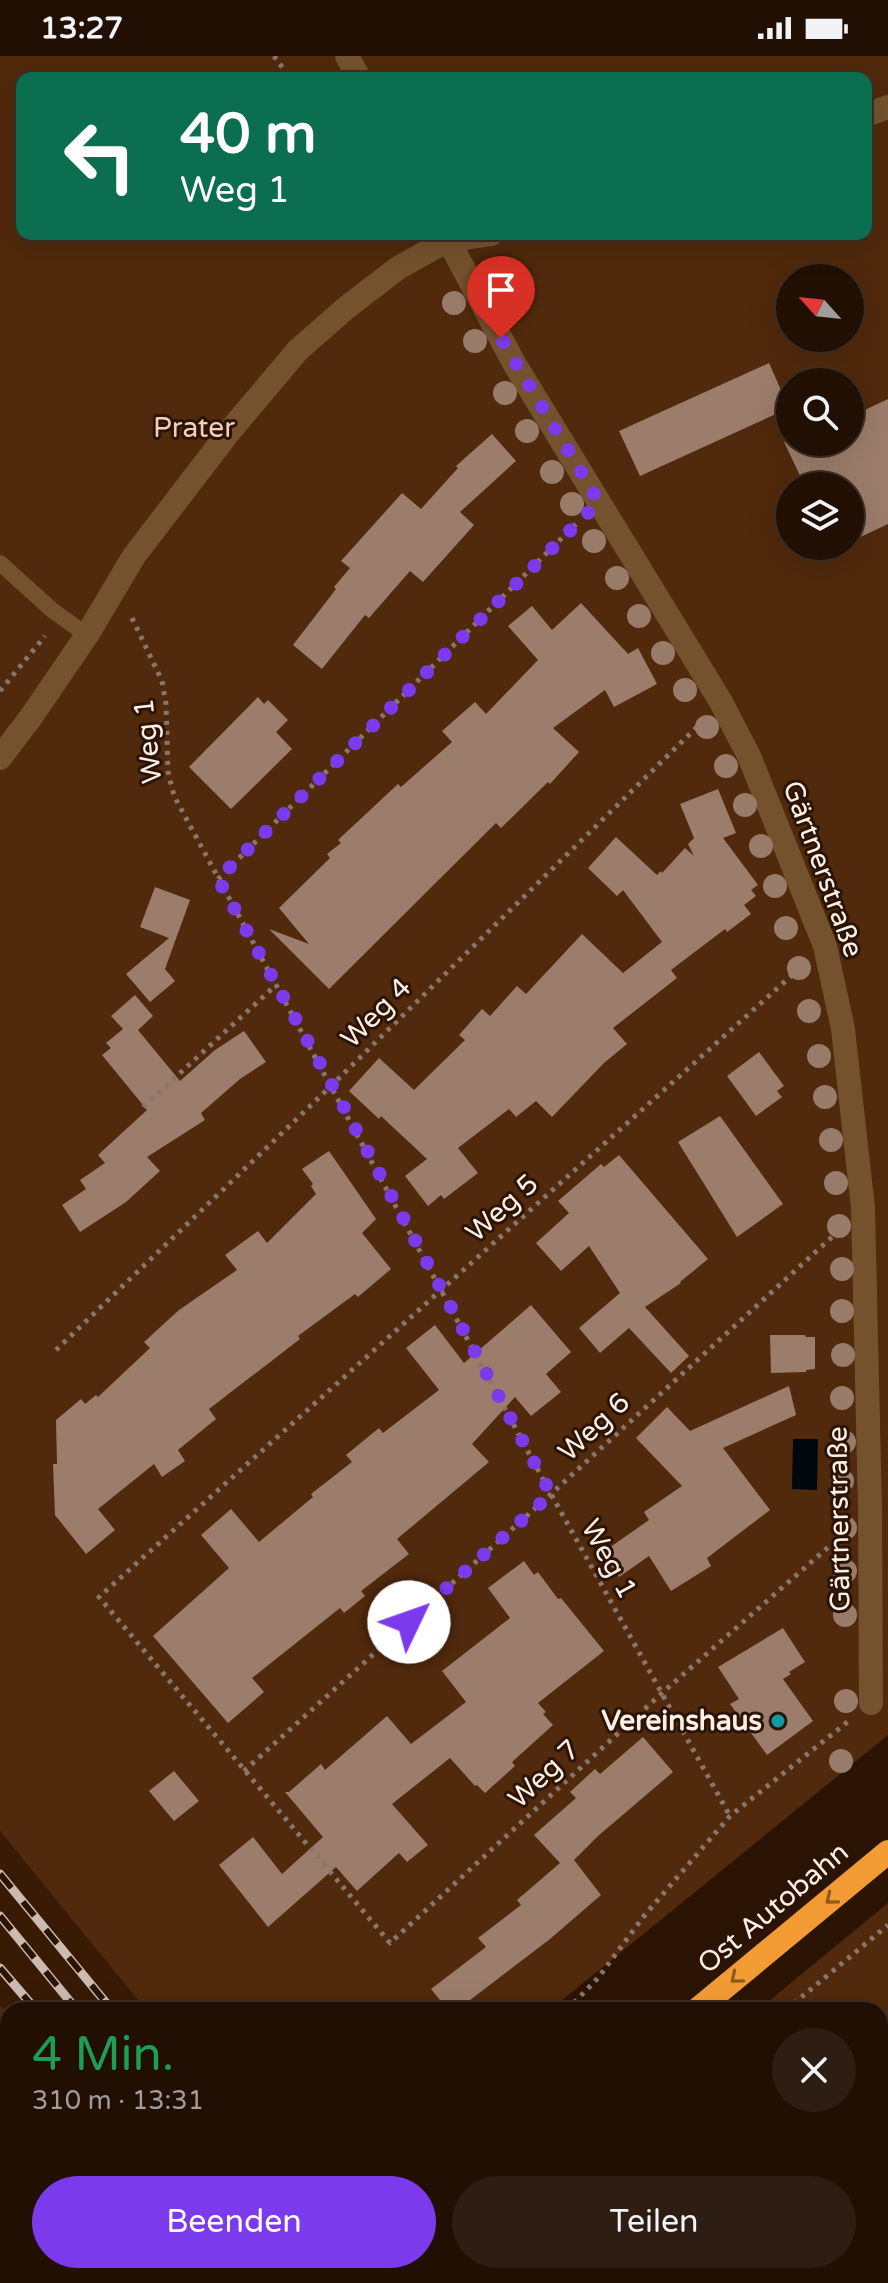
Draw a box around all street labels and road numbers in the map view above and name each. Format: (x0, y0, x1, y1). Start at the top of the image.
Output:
street label: Weg 1 (127, 697, 169, 785)
street label: Gärtnerstraße (775, 776, 871, 962)
street label: Weg 4 (334, 971, 418, 1055)
street label: Weg 5 (459, 1167, 545, 1249)
street label: Weg 6 (551, 1385, 637, 1469)
street label: Gärtnerstraße (820, 1426, 858, 1612)
street label: Weg 1 (573, 1513, 645, 1605)
street label: Weg 7 (501, 1732, 587, 1816)
street label: Ost Autobahn (691, 1835, 855, 1981)

